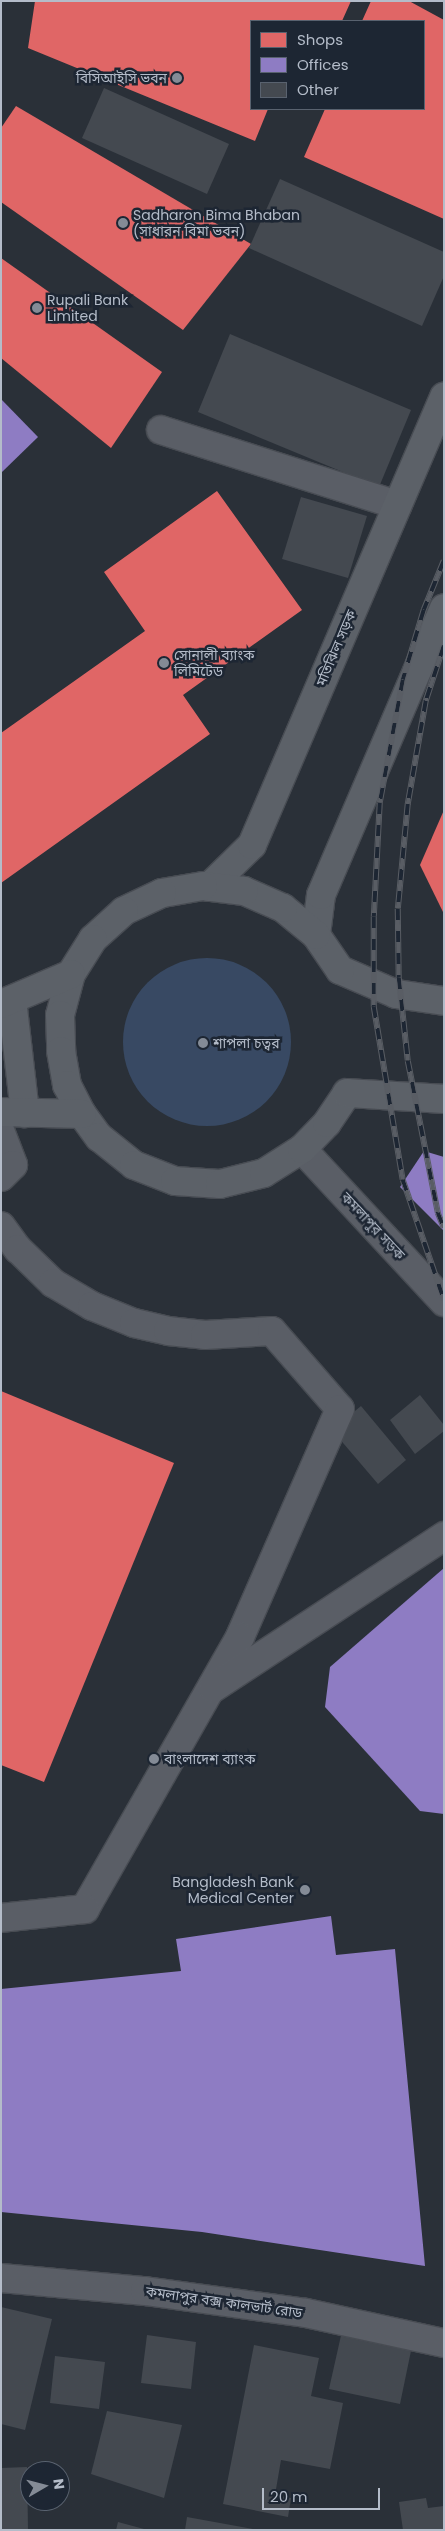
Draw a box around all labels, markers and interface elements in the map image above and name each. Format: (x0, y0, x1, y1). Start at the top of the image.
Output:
legend (250, 20, 425, 110)
text: Shops (297, 29, 343, 50)
text: Offices (297, 54, 349, 75)
place label: বিসিআইসি ভবন (76, 70, 167, 86)
marker: বিসিআইসি ভবন (171, 72, 183, 84)
text: Other (297, 79, 339, 100)
place label: Sadharon Bima Bhaban (সাধারন বিমা ভবন) (133, 207, 300, 240)
marker: Sadharon Bima Bhaban (সাধারন বিমা ভবন) (117, 217, 129, 229)
place label: Rupali Bank Limited (47, 292, 128, 324)
marker: Rupali Bank Limited (31, 302, 43, 314)
street label: মতিঝিল সড়ক (312, 607, 360, 689)
place label: সোনালী ব্যাংক লিমিটেড (174, 647, 255, 680)
marker: সোনালী ব্যাংক লিমিটেড (158, 657, 170, 669)
place label: শাপলা চত্বর (213, 1035, 279, 1051)
marker: শাপলা চত্বর (197, 1037, 209, 1049)
street label: কমলাপুর সড়ক (338, 1189, 408, 1263)
place label: বাংলাদেশ ব্যাংক (164, 1751, 256, 1767)
marker: বাংলাদেশ ব্যাংক (148, 1753, 160, 1765)
place label: Bangladesh Bank Medical Center (172, 1874, 294, 1906)
marker: Bangladesh Bank Medical Center (298, 1883, 312, 1897)
street label: কমলাপুর বক্স কালভার্ট রোড (145, 2283, 303, 2321)
north arrow (20, 2461, 70, 2511)
text: N (48, 2477, 69, 2491)
scale bar (265, 2478, 382, 2510)
text: 20 m (270, 2486, 308, 2507)

